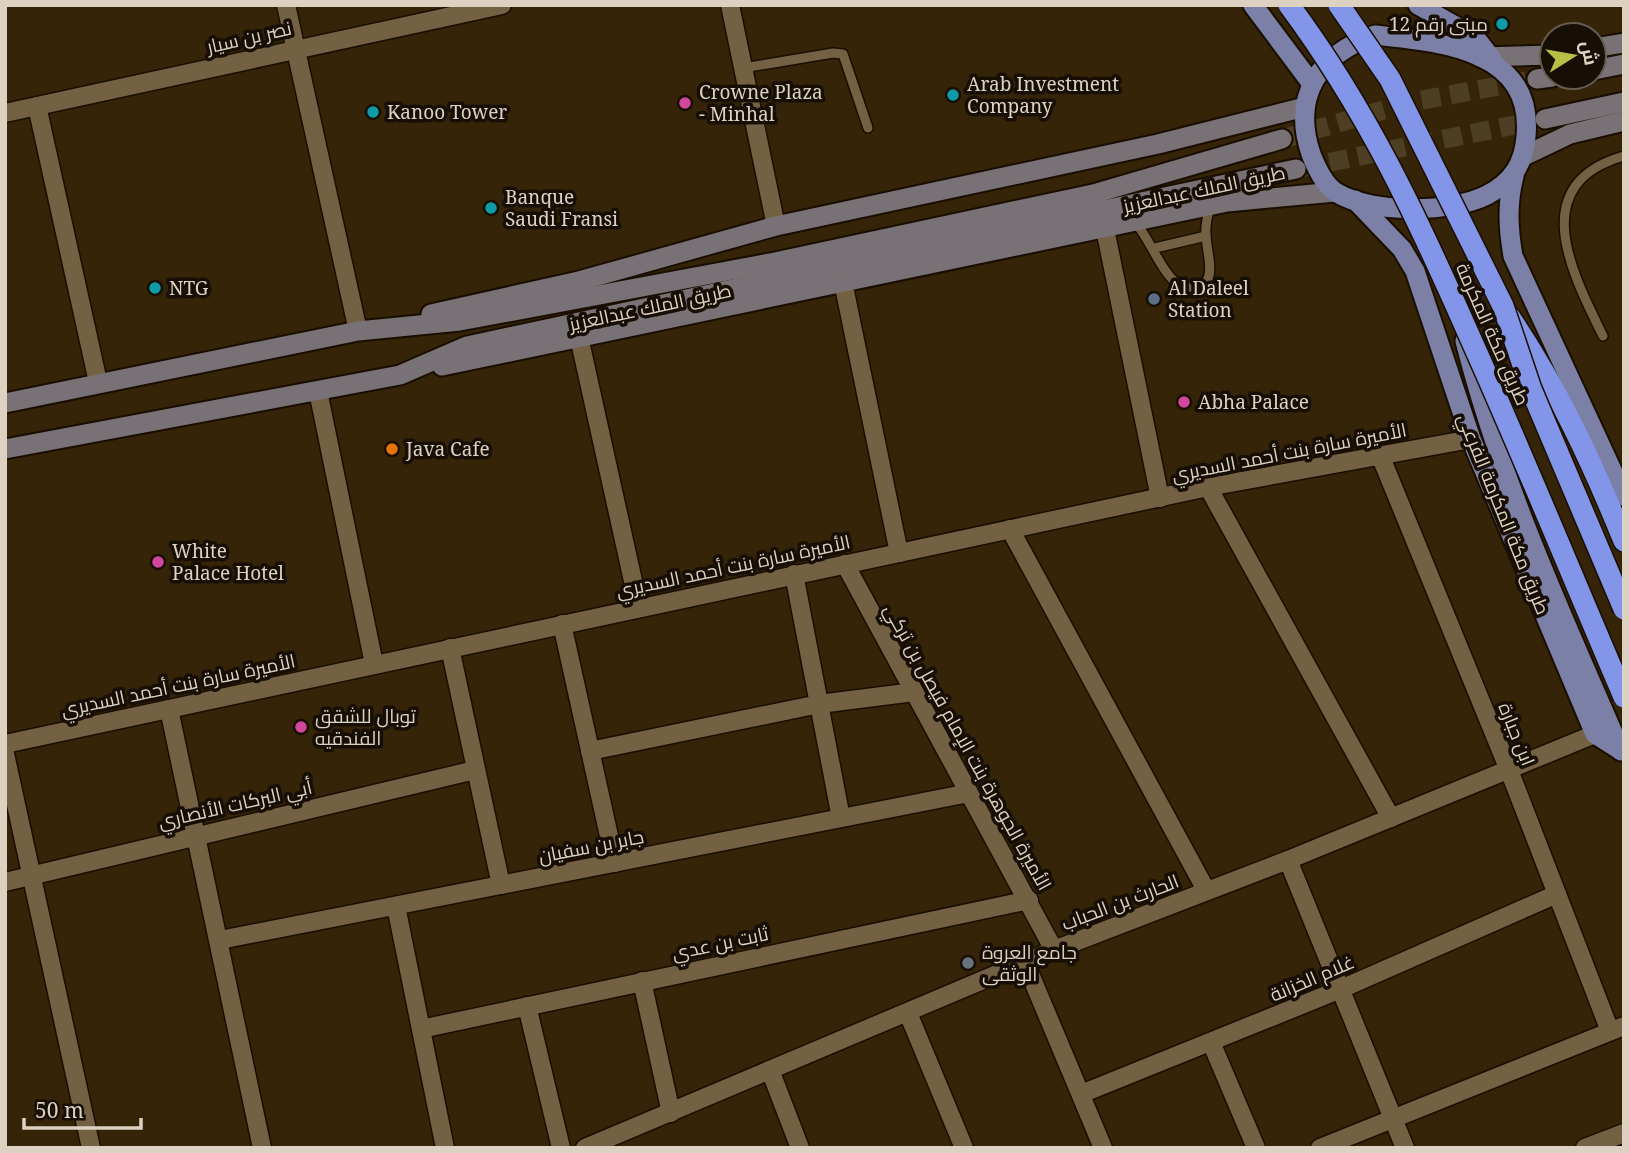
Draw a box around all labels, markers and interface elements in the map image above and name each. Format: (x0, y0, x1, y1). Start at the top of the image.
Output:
place label: مبنى رقم 12 (1389, 11, 1488, 38)
street label: نصر بن سيار (203, 15, 294, 60)
marker: مبنى رقم 12 (1494, 16, 1510, 32)
north arrow (1538, 21, 1608, 91)
text: ش (1575, 38, 1605, 67)
place label: Arab Investment Company (967, 71, 1119, 119)
place label: Crowne Plaza - Minhal (699, 79, 823, 127)
marker: Arab Investment Company (945, 87, 961, 103)
marker: Crowne Plaza - Minhal (677, 95, 693, 111)
place label: Kanoo Tower (387, 99, 507, 125)
marker: Kanoo Tower (365, 104, 381, 120)
street label: طريق الملك عبدالعزيز (1120, 159, 1288, 219)
place label: Banque Saudi Fransi (505, 184, 618, 232)
marker: Banque Saudi Fransi (483, 200, 499, 216)
street label: طريق مكة المكرمة (1450, 259, 1536, 409)
place label: NTG (169, 275, 209, 301)
place label: Al Daleel Station (1168, 275, 1249, 323)
street label: طريق الملك عبدالعزيز (566, 277, 734, 337)
marker: NTG (147, 280, 163, 296)
marker: Al Daleel Station (1146, 291, 1162, 307)
place label: Abha Palace (1198, 389, 1309, 415)
marker: Abha Palace (1176, 394, 1192, 410)
street label: طريق مكة المكرمة الفرعي (1450, 410, 1556, 619)
street label: الأميرة سارة بنت أحمد السديري (1169, 416, 1409, 489)
place label: Java Cafe (405, 436, 490, 462)
marker: Java Cafe (384, 441, 400, 457)
street label: الأميرة سارة بنت أحمد السديري (614, 528, 853, 605)
place label: White Palace Hotel (172, 538, 284, 586)
marker: White Palace Hotel (150, 554, 166, 570)
street label: الأميرة الجوهرة بنت الإمام فيصل بن تركي (876, 599, 1058, 896)
street label: الأميرة سارة بنت أحمد السديري (59, 647, 298, 724)
street label: ابن جبارة (1493, 698, 1541, 770)
place label: توبال للشقق الفندقيه (315, 703, 416, 751)
marker: توبال للشقق الفندقيه (293, 719, 309, 735)
street label: أبي البركات الأنصاري (155, 774, 315, 836)
street label: جابر بن سفيان (536, 823, 646, 869)
street label: الحارث بن الحباب (1058, 868, 1182, 936)
street label: ثابت بن عدي (669, 920, 771, 968)
place label: جامع العروة الوثقى (982, 939, 1077, 987)
street label: غلام الخزانة (1266, 949, 1359, 1008)
marker: جامع العروة الوثقى (960, 955, 976, 971)
scale bar (24, 1086, 142, 1130)
text: 50 m (35, 1096, 84, 1124)

